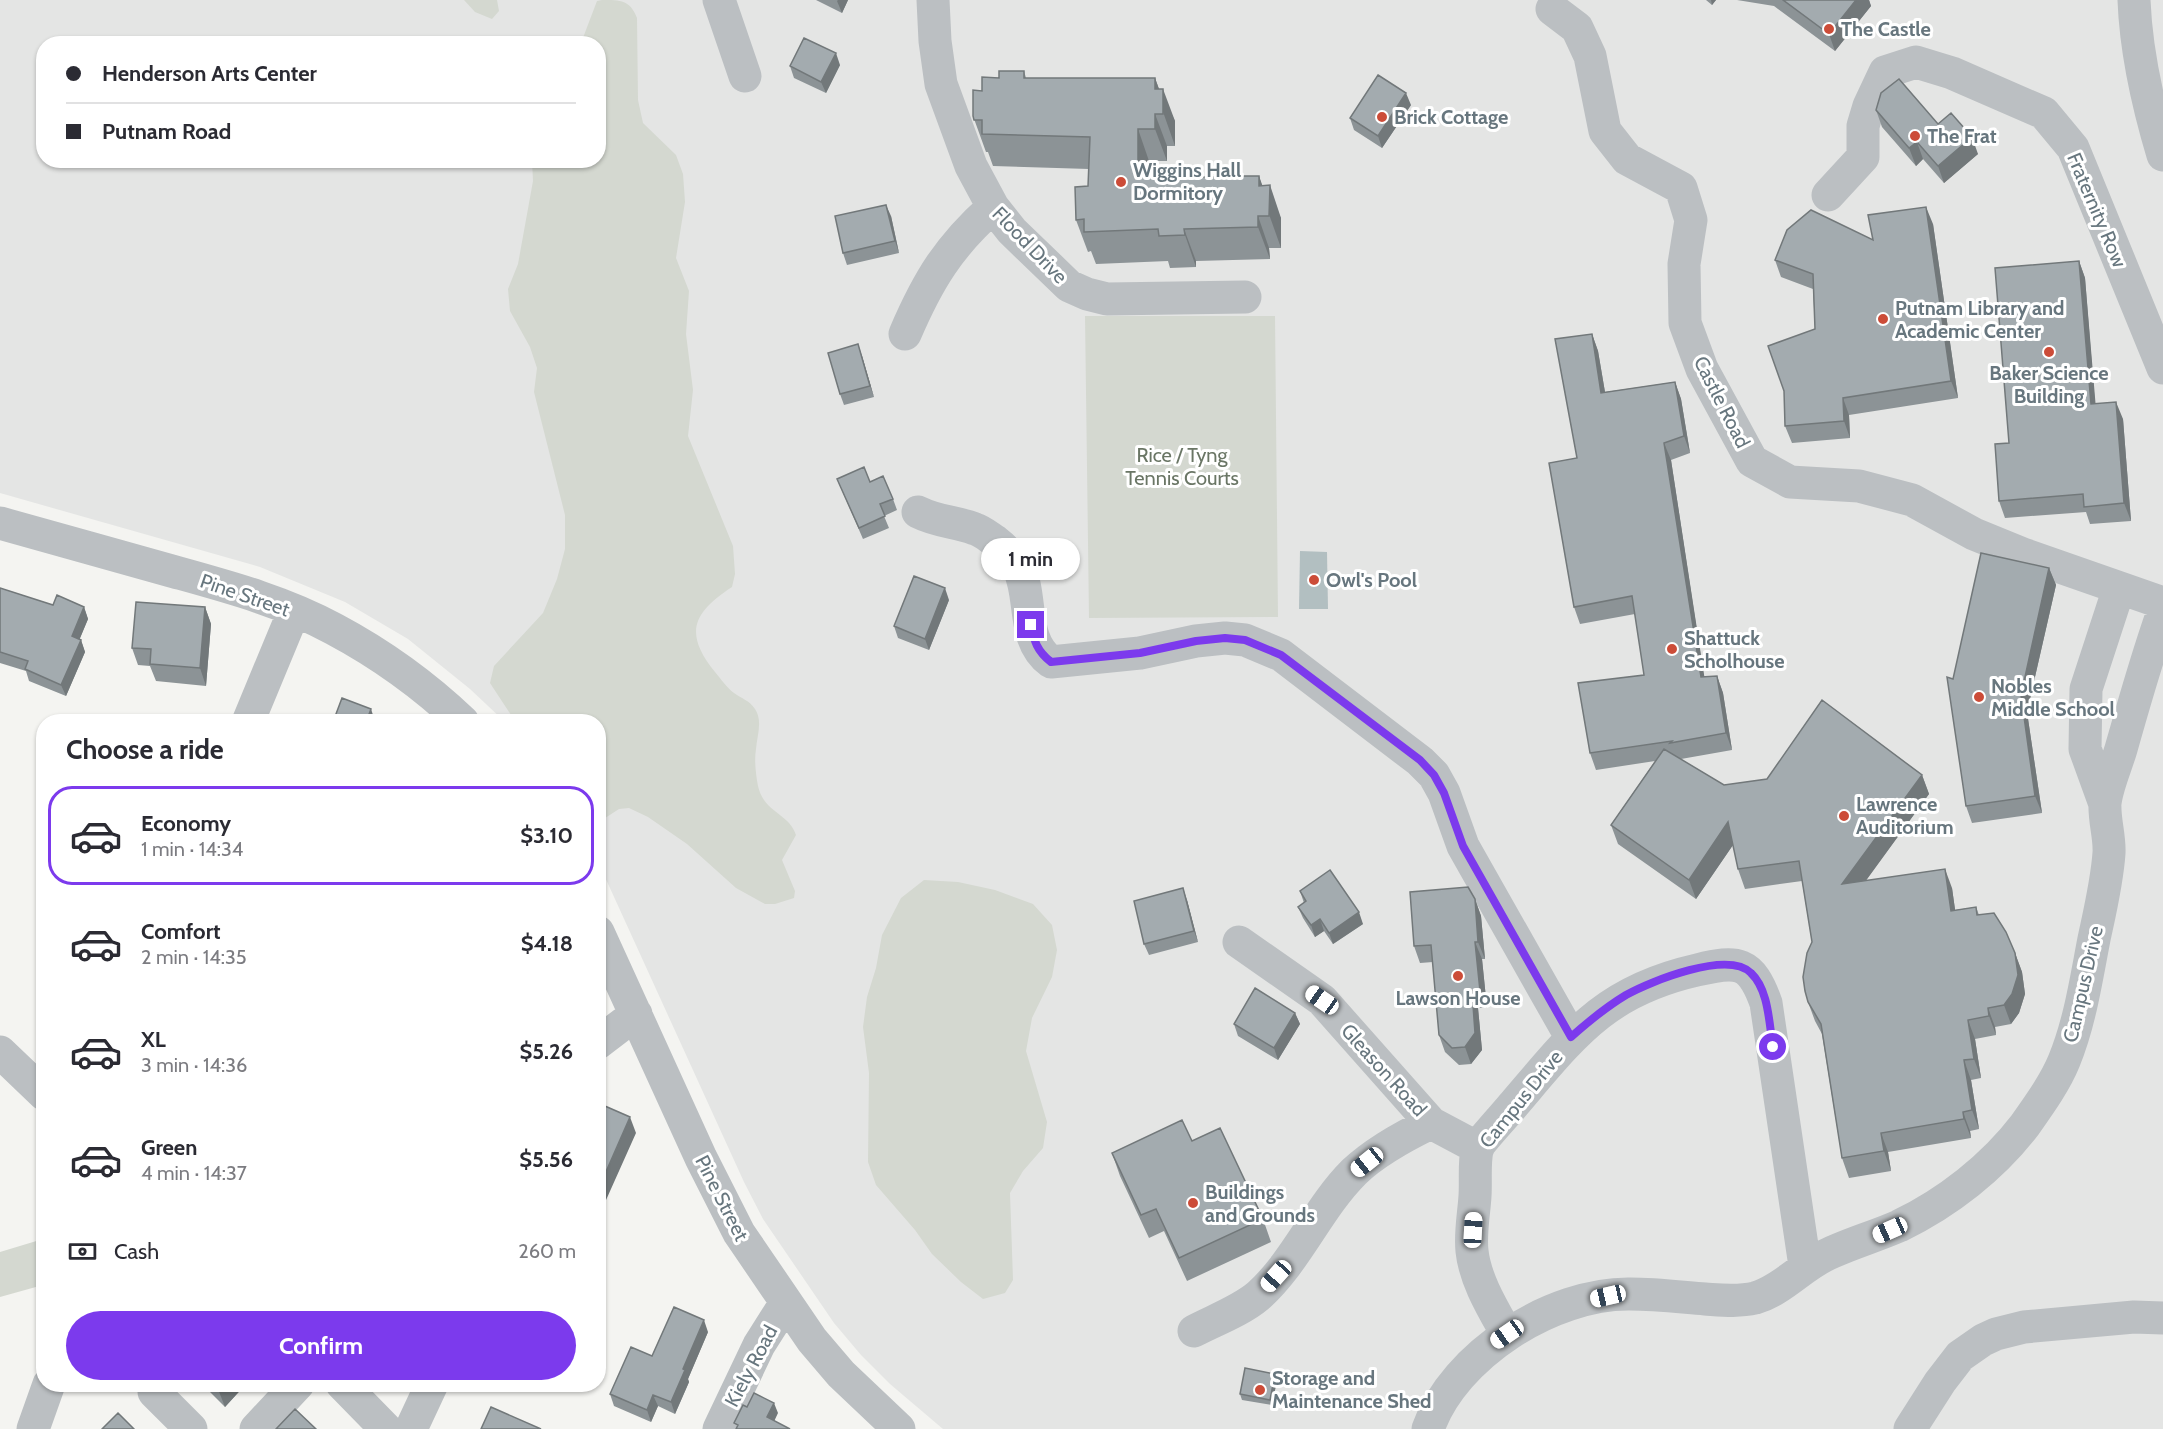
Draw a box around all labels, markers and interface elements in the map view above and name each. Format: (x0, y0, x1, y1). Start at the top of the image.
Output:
place label: The Castle (1841, 17, 1931, 41)
marker: The Castle (1822, 22, 1836, 36)
text: Henderson Arts Center (102, 60, 317, 87)
place label: Brick Cottage (1394, 105, 1508, 129)
marker: Brick Cottage (1375, 110, 1389, 124)
text: Putnam Road (102, 118, 231, 145)
place label: The Frat (1927, 124, 1997, 148)
marker: The Frat (1908, 129, 1922, 143)
street label: Fraternity Row (2062, 149, 2132, 271)
place label: Wiggins Hall Dormitory (1133, 158, 1241, 205)
marker: Wiggins Hall Dormitory (1114, 175, 1128, 189)
street label: Flood Drive (987, 202, 1073, 288)
place label: Putnam Library and Academic Center (1895, 296, 2065, 343)
marker: Putnam Library and Academic Center (1876, 312, 1890, 326)
marker: Baker Science Building (2042, 345, 2056, 359)
street label: Castle Road (1689, 352, 1755, 452)
place label: Baker Science Building (1989, 361, 2109, 408)
park label: Rice / Tyng Tennis Courts (1125, 443, 1239, 490)
callout: 1 min (982, 538, 1080, 580)
text: 1 min (1008, 547, 1053, 571)
place label: Owl's Pool (1326, 568, 1417, 592)
street label: Pine Street (197, 569, 293, 622)
marker: Owl's Pool (1307, 573, 1321, 587)
route end (1017, 611, 1044, 638)
place label: Shattuck Scholhouse (1684, 626, 1785, 673)
marker: Shattuck Scholhouse (1665, 642, 1679, 656)
place label: Nobles Middle School (1991, 674, 2115, 721)
marker: Nobles Middle School (1972, 690, 1986, 704)
text: Choose a ride (66, 733, 224, 766)
place label: Lawrence Auditorium (1856, 792, 1954, 839)
icon: car (69, 809, 123, 863)
marker: Lawrence Auditorium (1837, 809, 1851, 823)
text: Economy (141, 810, 231, 837)
text: $3.10 (520, 822, 573, 849)
text: 1 min · 14:34 (141, 837, 243, 861)
icon: car (69, 917, 123, 971)
text: Comfort (141, 918, 220, 945)
street label: Campus Drive (2058, 923, 2108, 1045)
text: $4.18 (521, 930, 573, 957)
text: 2 min · 14:35 (141, 945, 247, 969)
marker: Lawson House (1451, 969, 1465, 983)
car (1302, 982, 1342, 1018)
place label: Lawson House (1395, 986, 1521, 1010)
street label: Gleason Road (1336, 1019, 1432, 1121)
icon: car (69, 1025, 123, 1079)
text: XL (141, 1026, 166, 1053)
route start (1759, 1033, 1786, 1060)
text: $5.26 (520, 1038, 573, 1065)
street label: Campus Drive (1474, 1045, 1568, 1153)
text: 3 min · 14:36 (141, 1053, 247, 1077)
icon: car (69, 1133, 123, 1187)
text: Green (141, 1134, 197, 1161)
car (1347, 1144, 1387, 1180)
text: $5.56 (519, 1146, 573, 1173)
street label: Pine Street (690, 1151, 754, 1245)
text: 4 min · 14:37 (141, 1161, 247, 1185)
place label: Buildings and Grounds (1205, 1180, 1315, 1227)
marker: Buildings and Grounds (1186, 1196, 1200, 1210)
car (1463, 1212, 1483, 1248)
car (1870, 1214, 1910, 1246)
icon: cash (66, 1235, 99, 1268)
text: Cash (114, 1238, 159, 1265)
text: 260 m (518, 1239, 576, 1263)
car (1257, 1257, 1295, 1295)
car (1588, 1283, 1628, 1309)
button: Confirm (66, 1311, 576, 1380)
car (1487, 1316, 1527, 1352)
street label: Kiely Road (720, 1321, 782, 1411)
place label: Storage and Maintenance Shed (1272, 1366, 1431, 1413)
marker: Storage and Maintenance Shed (1253, 1383, 1267, 1397)

